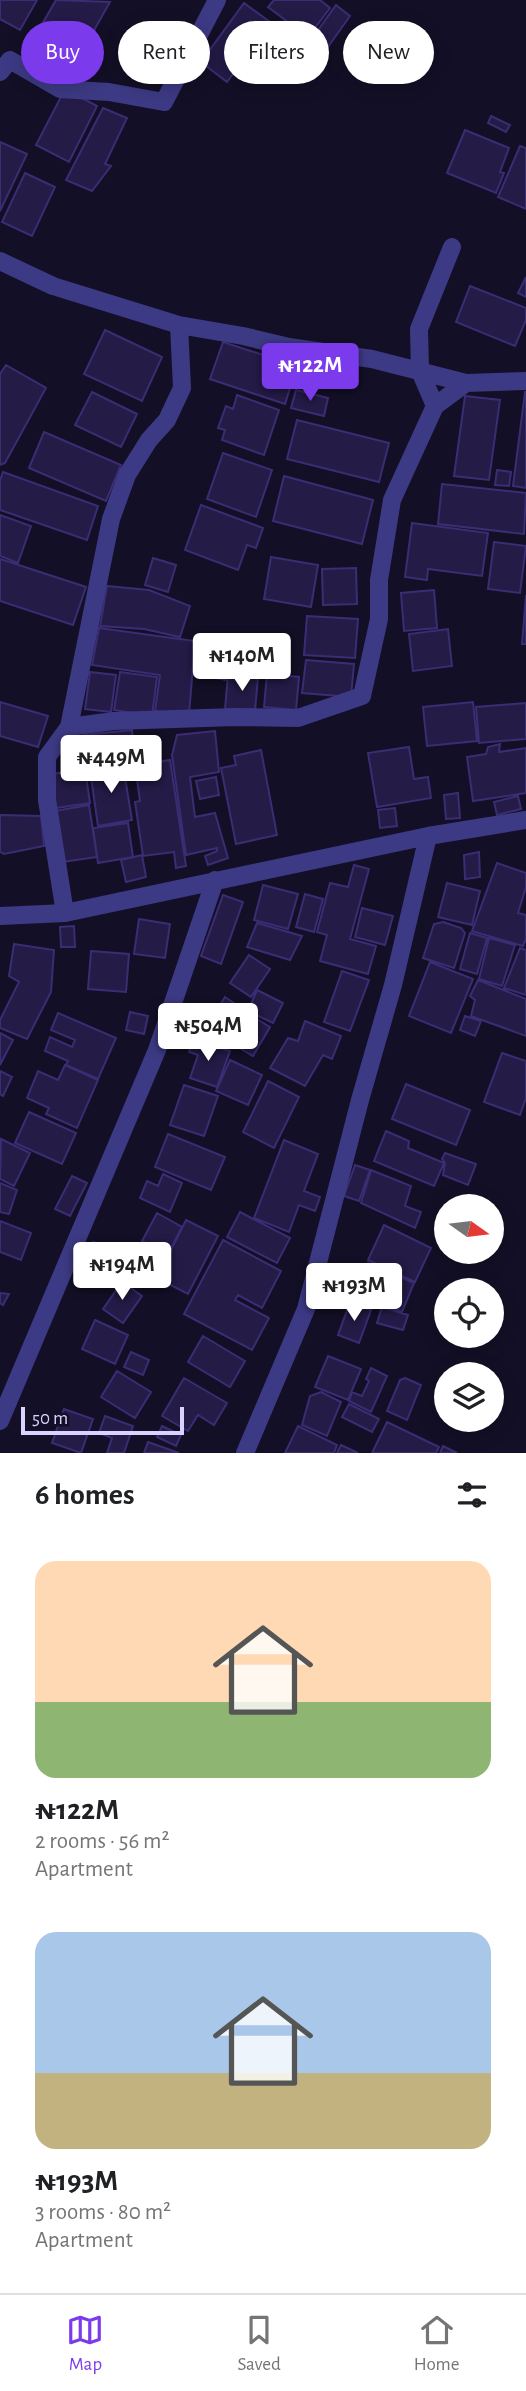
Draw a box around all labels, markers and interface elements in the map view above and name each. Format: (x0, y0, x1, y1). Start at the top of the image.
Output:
chip: Buy (21, 21, 104, 84)
chip: Rent (118, 21, 210, 84)
chip: Filters (224, 21, 329, 84)
chip: New (343, 21, 434, 84)
pin: ₦122M (261, 344, 359, 403)
text: ₦122M (278, 354, 342, 377)
pin: ₦140M (193, 634, 291, 693)
text: ₦140M (209, 644, 275, 667)
pin: ₦449M (62, 736, 160, 795)
text: ₦449M (77, 746, 145, 769)
pin: ₦504M (159, 1004, 257, 1063)
text: ₦504M (174, 1014, 242, 1037)
north arrow (434, 1194, 504, 1264)
map controls (434, 1194, 504, 1432)
pin: ₦194M (73, 1242, 171, 1302)
text: ₦194M (89, 1253, 155, 1276)
pin: ₦193M (305, 1264, 403, 1323)
text: ₦193M (322, 1274, 386, 1297)
button: locate (434, 1278, 504, 1348)
button: layers (434, 1362, 504, 1432)
scale bar (21, 1404, 184, 1436)
text: 50 m (32, 1409, 68, 1428)
icon: filters (453, 1476, 491, 1514)
text: 6 homes (35, 1480, 135, 1510)
icon: home (200, 1607, 326, 1733)
text: ₦122M (35, 1795, 119, 1825)
text: 2 rooms · 56 m² (35, 1830, 169, 1853)
text: Apartment (35, 1858, 133, 1881)
icon: home (200, 1978, 326, 2104)
text: ₦193M (35, 2166, 118, 2196)
text: 3 rooms · 80 m² (35, 2201, 171, 2224)
text: Apartment (35, 2229, 133, 2252)
tab: Map (66, 2311, 104, 2376)
tab: Saved (237, 2311, 281, 2376)
tab: Home (414, 2311, 460, 2376)

